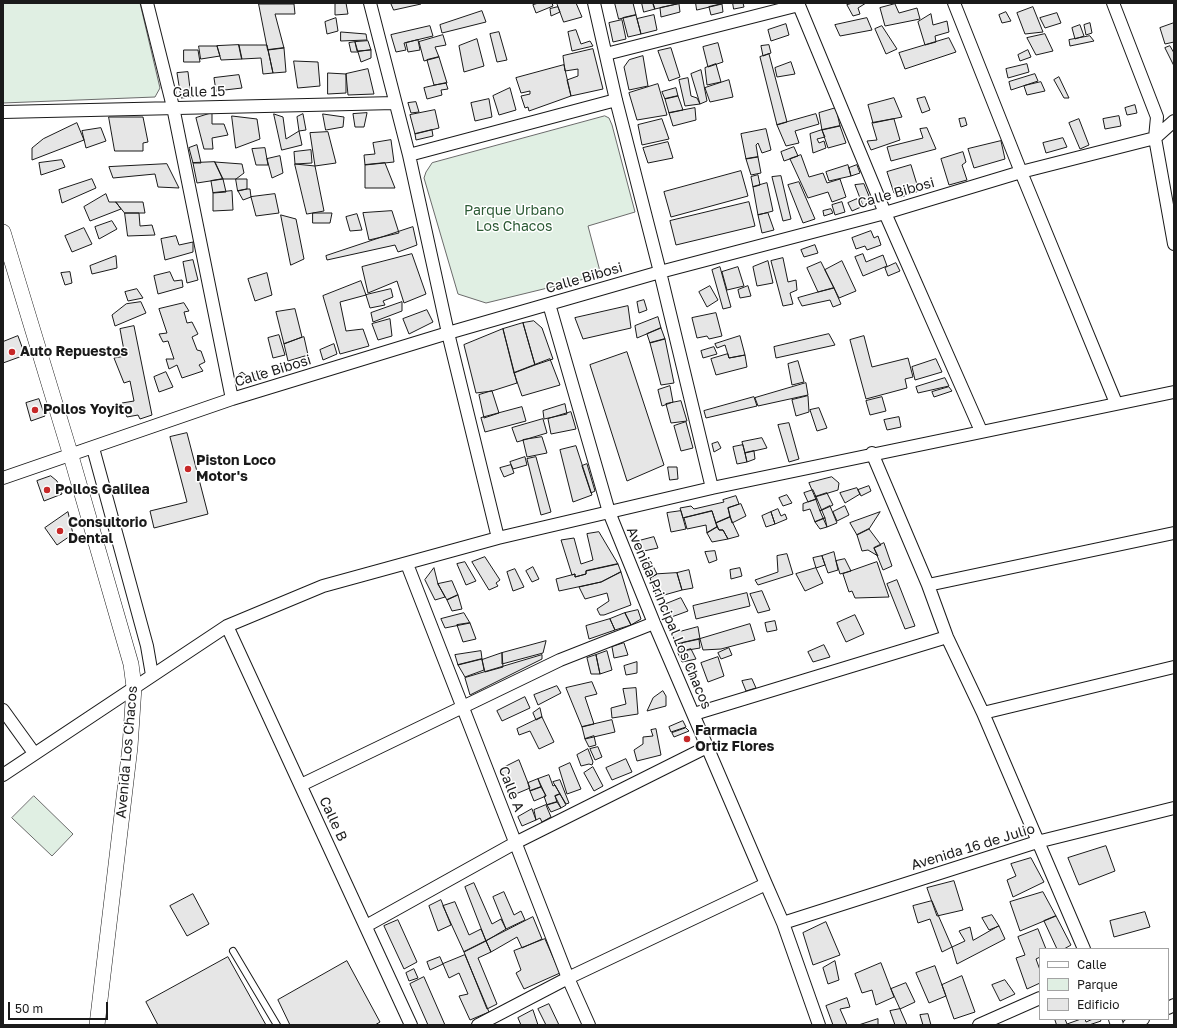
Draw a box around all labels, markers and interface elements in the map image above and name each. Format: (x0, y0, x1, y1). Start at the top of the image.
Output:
street label: Calle 15 (172, 83, 226, 101)
street label: Calle Bibosi (856, 174, 936, 212)
park label: Parque Urbano Los Chacos (464, 203, 564, 236)
street label: Calle Bibosi (544, 259, 624, 297)
place label: Auto Repuestos (20, 344, 128, 360)
marker: Auto Repuestos (7, 347, 17, 357)
street label: Calle Bibosi (233, 351, 313, 391)
place label: Pollos Yoyito (43, 402, 133, 418)
marker: Pollos Yoyito (30, 405, 40, 415)
place label: Piston Loco Motor's (196, 453, 276, 486)
marker: Piston Loco Motor's (183, 464, 193, 474)
place label: Pollos Galilea (55, 482, 150, 498)
marker: Pollos Galilea (42, 485, 52, 495)
place label: Consultorio Dental (68, 515, 147, 548)
street label: Avenida Principal Los Chacos (623, 524, 715, 712)
marker: Consultorio Dental (55, 526, 65, 536)
street label: Avenida Los Chacos (113, 685, 141, 819)
place label: Farmacia Ortiz Flores (695, 723, 774, 756)
marker: Farmacia Ortiz Flores (682, 734, 692, 744)
street label: Calle A (495, 764, 527, 814)
street label: Calle B (315, 794, 351, 844)
street label: Avenida 16 de Julio (909, 820, 1037, 874)
legend (1039, 948, 1169, 1020)
text: Calle (1077, 957, 1106, 972)
text: Parque (1077, 977, 1118, 992)
scale bar (10, 994, 110, 1020)
text: Edificio (1077, 997, 1119, 1012)
text: 50 m (15, 1001, 43, 1016)

